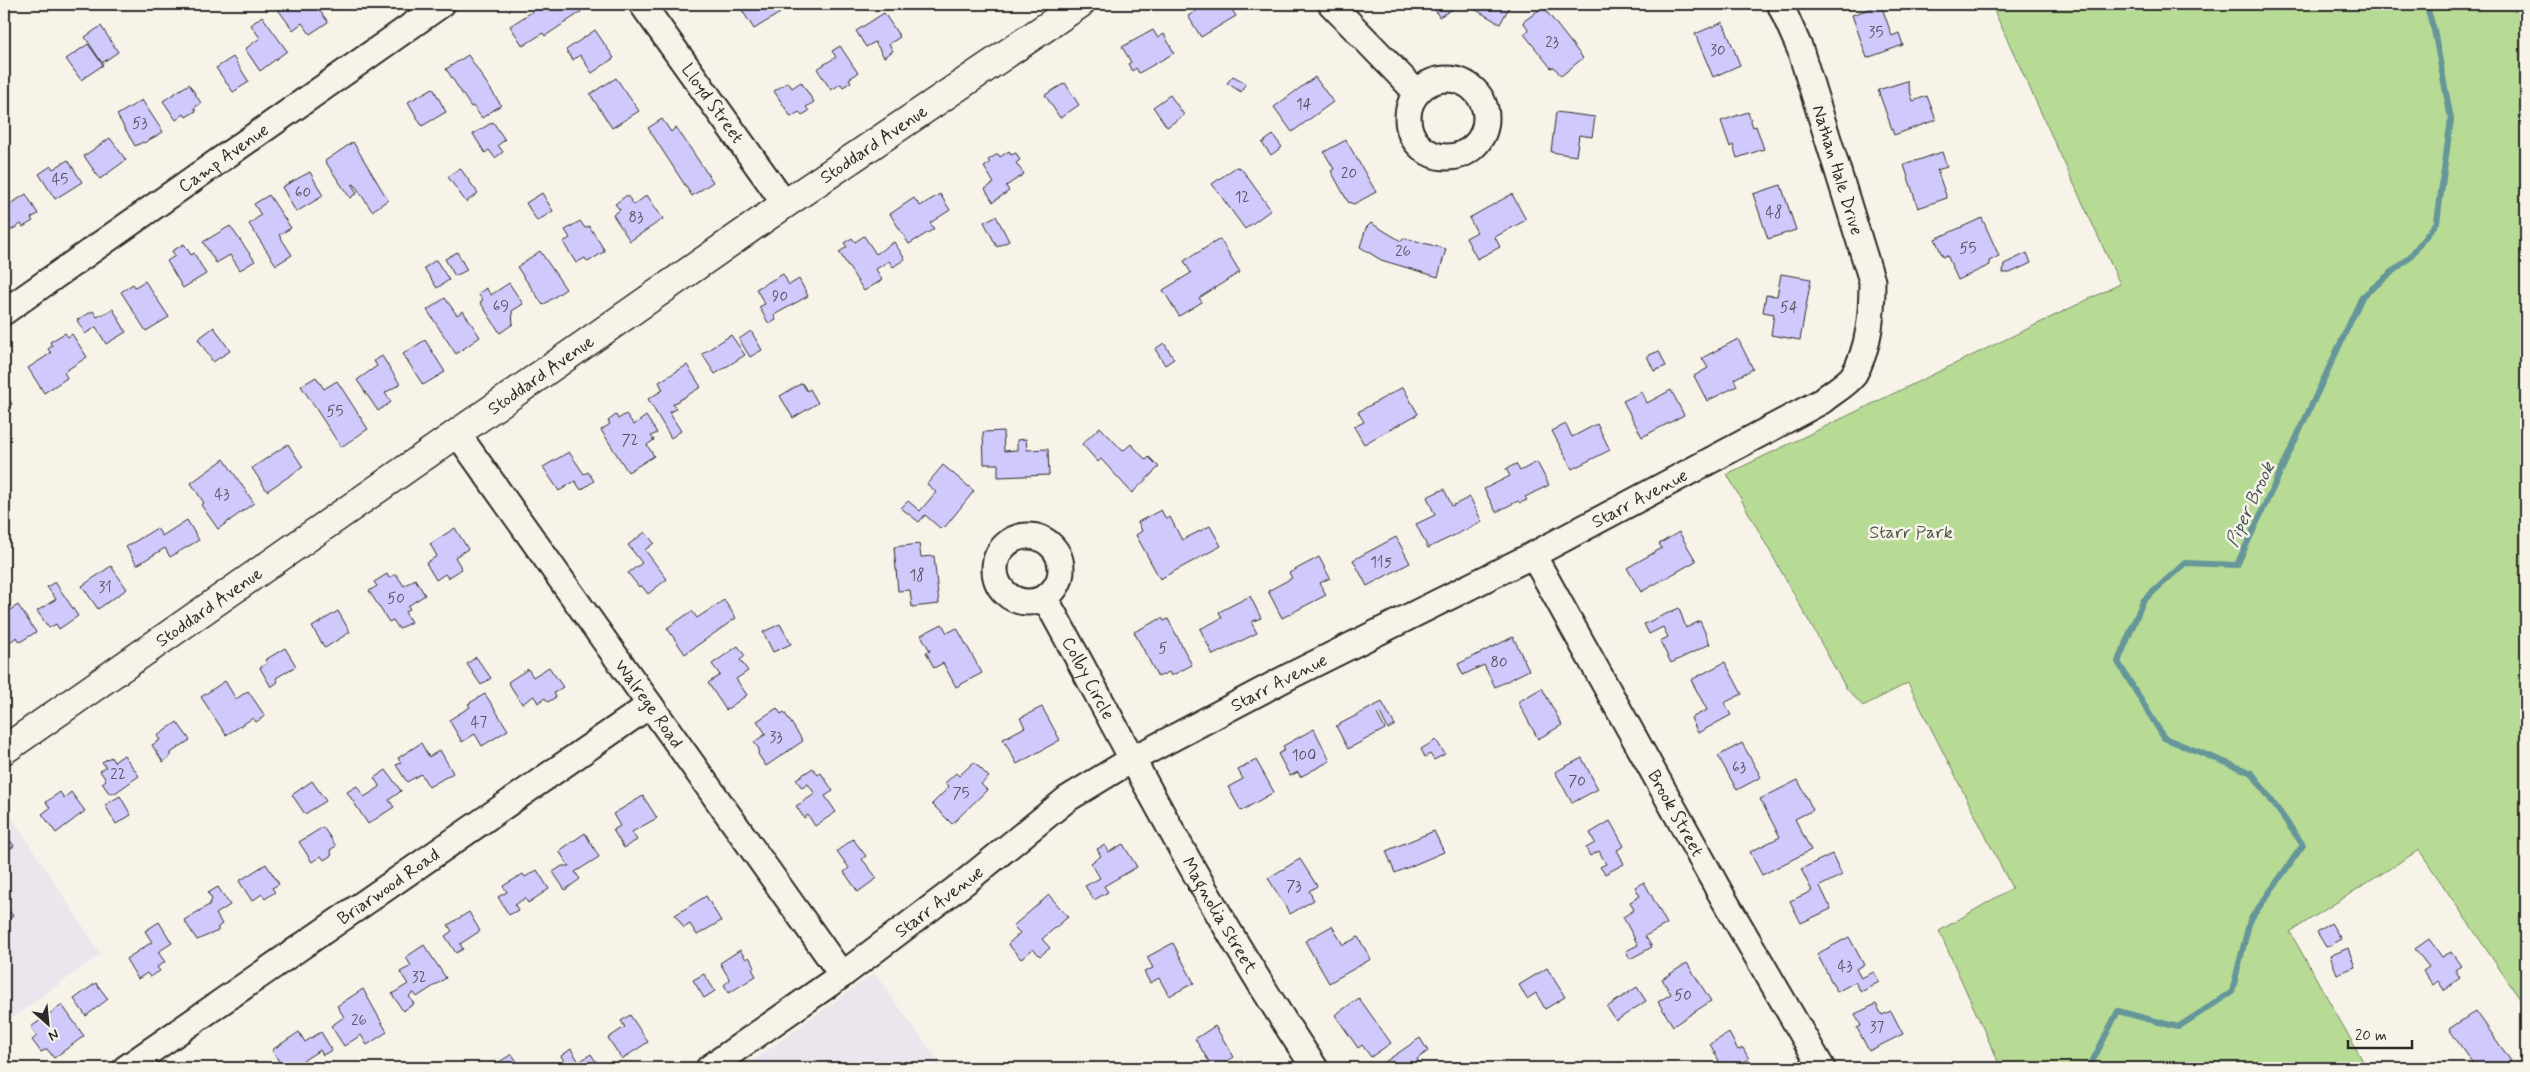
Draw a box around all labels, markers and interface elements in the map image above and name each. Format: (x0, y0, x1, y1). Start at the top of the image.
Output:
house number: 35 (1869, 23, 1883, 43)
house number: 23 (1545, 33, 1559, 53)
house number: 30 (1710, 41, 1726, 61)
street label: Lloyd Street (675, 59, 749, 149)
house number: 14 (1296, 95, 1312, 115)
street label: Stoddard Avenue (816, 100, 933, 190)
street label: Nathan Hale Drive (1806, 102, 1868, 238)
house number: 53 (132, 114, 148, 134)
street label: Camp Avenue (174, 118, 274, 199)
house number: 20 (1341, 164, 1357, 184)
house number: 45 (52, 170, 68, 190)
house number: 60 (295, 183, 311, 203)
house number: 12 (1235, 188, 1249, 208)
house number: 48 (1766, 203, 1782, 223)
house number: 83 (629, 208, 643, 228)
house number: 55 (1960, 239, 1977, 259)
house number: 26 (1395, 242, 1411, 262)
house number: 90 (772, 287, 788, 307)
house number: 69 (493, 297, 509, 317)
house number: 54 (1780, 298, 1798, 318)
street label: Stoddard Avenue (483, 330, 600, 421)
house number: 55 (327, 402, 344, 422)
house number: 72 (621, 431, 639, 451)
water label: Piper Brook (2220, 457, 2281, 551)
street label: Starr Avenue (1588, 464, 1692, 534)
house number: 43 (214, 485, 230, 505)
park label: Starr Park (1869, 521, 1953, 545)
house number: 115 (1370, 553, 1392, 573)
street label: Stoddard Avenue (151, 562, 268, 653)
house number: 18 (910, 566, 924, 586)
house number: 31 (98, 578, 112, 598)
house number: 50 (387, 589, 405, 609)
street label: Colby Circle (1055, 633, 1120, 724)
house number: 5 (1158, 639, 1168, 659)
street label: Starr Avenue (1227, 648, 1332, 718)
house number: 80 (1490, 653, 1508, 673)
street label: Walrege Road (609, 655, 688, 753)
house number: 47 (471, 713, 488, 733)
house number: 33 (769, 728, 783, 748)
house number: 100 (1292, 746, 1316, 766)
house number: 63 (1732, 758, 1746, 778)
house number: 22 (110, 765, 126, 785)
street label: Brook Street (1641, 766, 1709, 861)
house number: 70 (1568, 772, 1586, 792)
house number: 75 (952, 784, 970, 804)
street label: Briarwood Road (333, 843, 445, 931)
street label: Magnolia Street (1176, 853, 1262, 978)
street label: Starr Avenue (890, 861, 989, 944)
house number: 73 (1286, 877, 1302, 897)
house number: 43 (1837, 957, 1853, 977)
house number: 32 (412, 968, 426, 988)
house number: 50 (1674, 986, 1692, 1006)
north arrow (22, 1000, 72, 1050)
house number: 26 (351, 1011, 367, 1031)
scale bar (2348, 1017, 2411, 1049)
house number: 37 (1870, 1018, 1885, 1038)
text: N (45, 1025, 62, 1045)
text: 20 m (2355, 1026, 2387, 1046)

